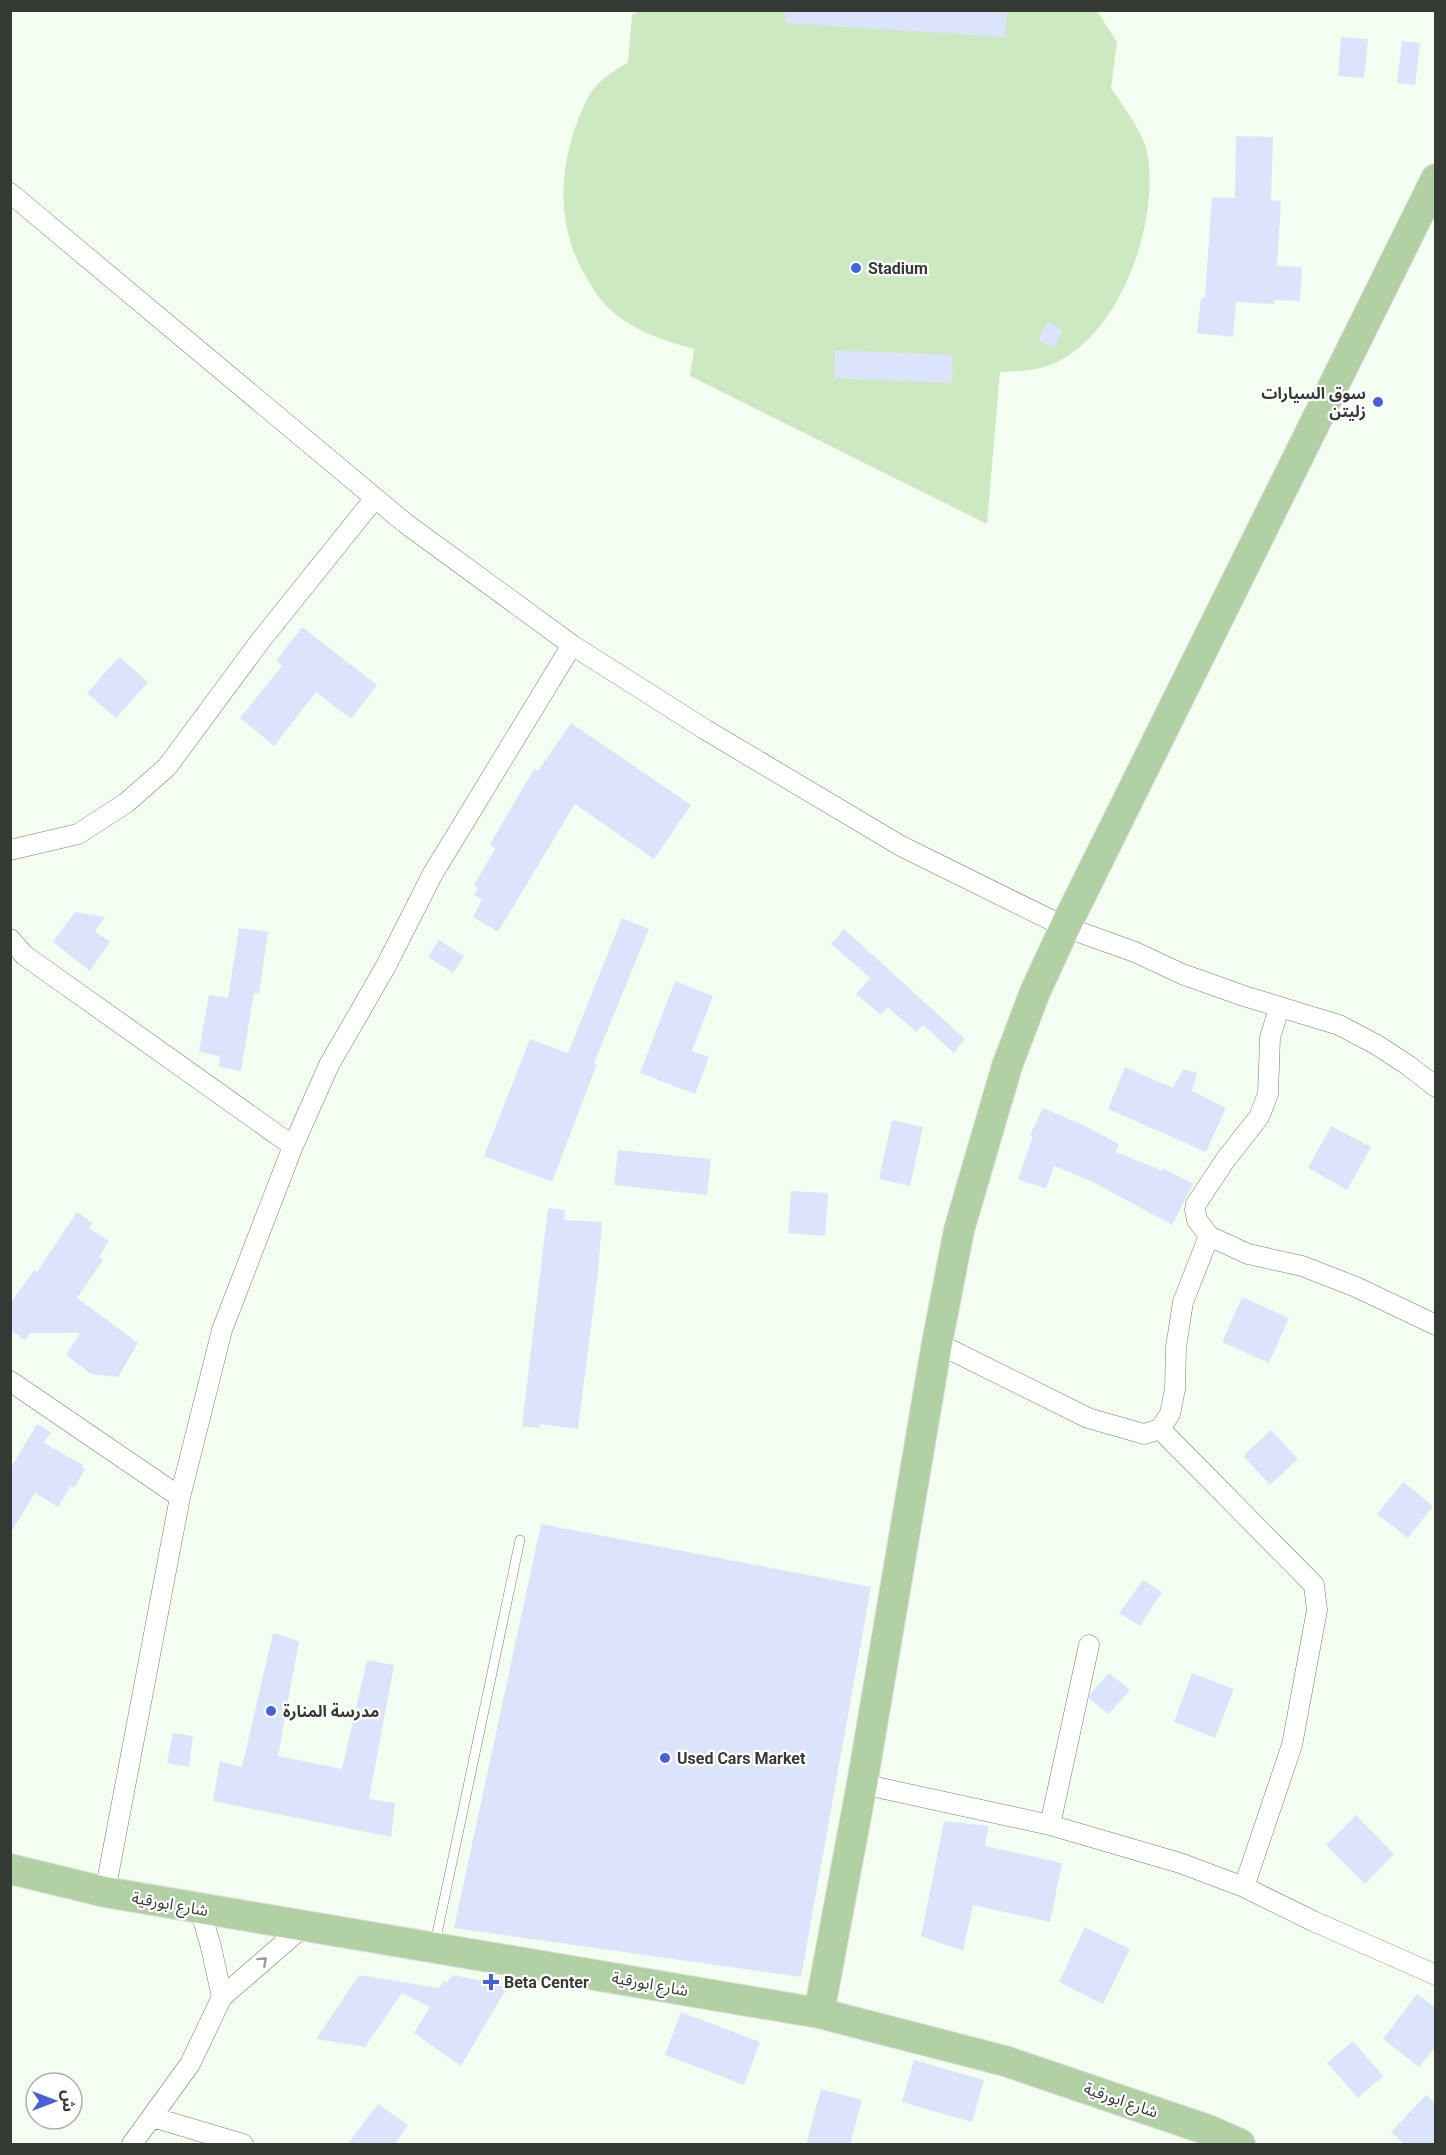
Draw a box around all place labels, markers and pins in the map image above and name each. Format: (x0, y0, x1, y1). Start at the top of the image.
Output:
place label: Stadium (868, 259, 928, 278)
marker: Stadium (849, 261, 863, 275)
place label: سوق السيارات زليتن (1261, 384, 1366, 421)
marker: سوق السيارات زليتن (1371, 395, 1385, 409)
place label: مدرسة المنارة (283, 1702, 379, 1721)
marker: مدرسة المنارة (264, 1704, 278, 1718)
place label: Used Cars Market (677, 1749, 806, 1768)
marker: Used Cars Market (658, 1751, 672, 1765)
marker: Beta Center (482, 1973, 500, 1991)
place label: Beta Center (504, 1973, 589, 1992)

